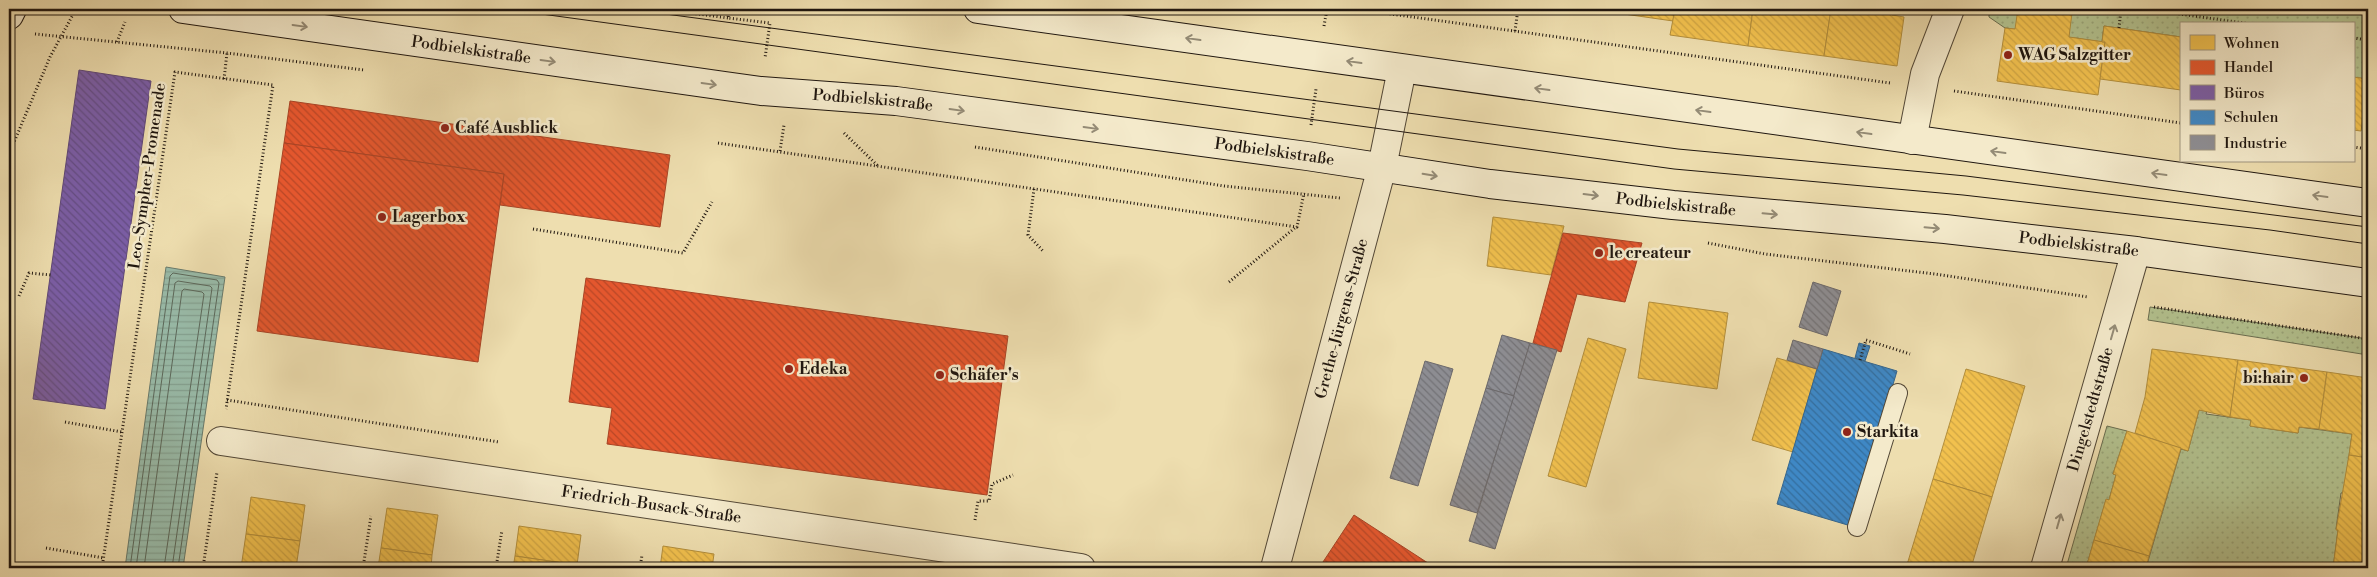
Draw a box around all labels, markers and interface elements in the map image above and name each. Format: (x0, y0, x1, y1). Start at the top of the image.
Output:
one-way arrow (292, 21, 308, 31)
legend (2180, 22, 2354, 162)
street label: Podbielskistraße (410, 32, 532, 68)
one-way arrow (1185, 34, 1201, 44)
text: Wohnen (2223, 34, 2279, 53)
place label: WAG Salzgitter (2017, 45, 2131, 65)
marker: WAG Salzgitter (2002, 49, 2014, 61)
one-way arrow (540, 56, 556, 66)
one-way arrow (1346, 56, 1362, 66)
text: Handel (2224, 58, 2274, 77)
one-way arrow (700, 79, 716, 89)
street label: Leo-Sympher-Promenade (124, 82, 170, 270)
one-way arrow (1534, 84, 1550, 94)
text: Büros (2223, 84, 2264, 103)
street label: Podbielskistraße (812, 85, 934, 116)
one-way arrow (949, 105, 965, 115)
one-way arrow (1695, 106, 1711, 116)
text: Schulen (2224, 108, 2279, 127)
place label: Café Ausblick (455, 118, 559, 138)
marker: Café Ausblick (439, 122, 451, 134)
one-way arrow (1083, 123, 1099, 133)
one-way arrow (1856, 128, 1872, 138)
street label: Podbielskistraße (1213, 134, 1336, 170)
text: Industrie (2224, 134, 2287, 153)
one-way arrow (1990, 147, 2006, 157)
one-way arrow (2151, 169, 2167, 179)
one-way arrow (1422, 170, 1438, 180)
street label: Podbielskistraße (1615, 189, 1737, 221)
one-way arrow (1583, 190, 1599, 200)
one-way arrow (2312, 191, 2328, 201)
place label: Lagerbox (392, 207, 466, 227)
one-way arrow (1762, 209, 1778, 218)
marker: Lagerbox (376, 211, 388, 223)
one-way arrow (1924, 223, 1940, 233)
street label: Podbielskistraße (2018, 228, 2140, 261)
street label: Grethe-Jürgens-Straße (1311, 236, 1372, 401)
place label: le createur (1609, 243, 1691, 263)
marker: le createur (1593, 247, 1605, 259)
one-way arrow (2109, 324, 2119, 340)
street label: Dingelstedtstraße (2063, 345, 2118, 474)
place label: Edeka (799, 359, 848, 379)
marker: Edeka (783, 363, 795, 375)
place label: Schäfer's (950, 365, 1019, 385)
place label: bi:hair (2243, 368, 2294, 388)
marker: Schäfer's (934, 369, 946, 381)
marker: bi:hair (2298, 372, 2310, 384)
place label: Starkita (1857, 422, 1919, 442)
marker: Starkita (1841, 426, 1853, 438)
street label: Friedrich-Busack-Straße (560, 481, 743, 528)
one-way arrow (2054, 514, 2064, 530)

